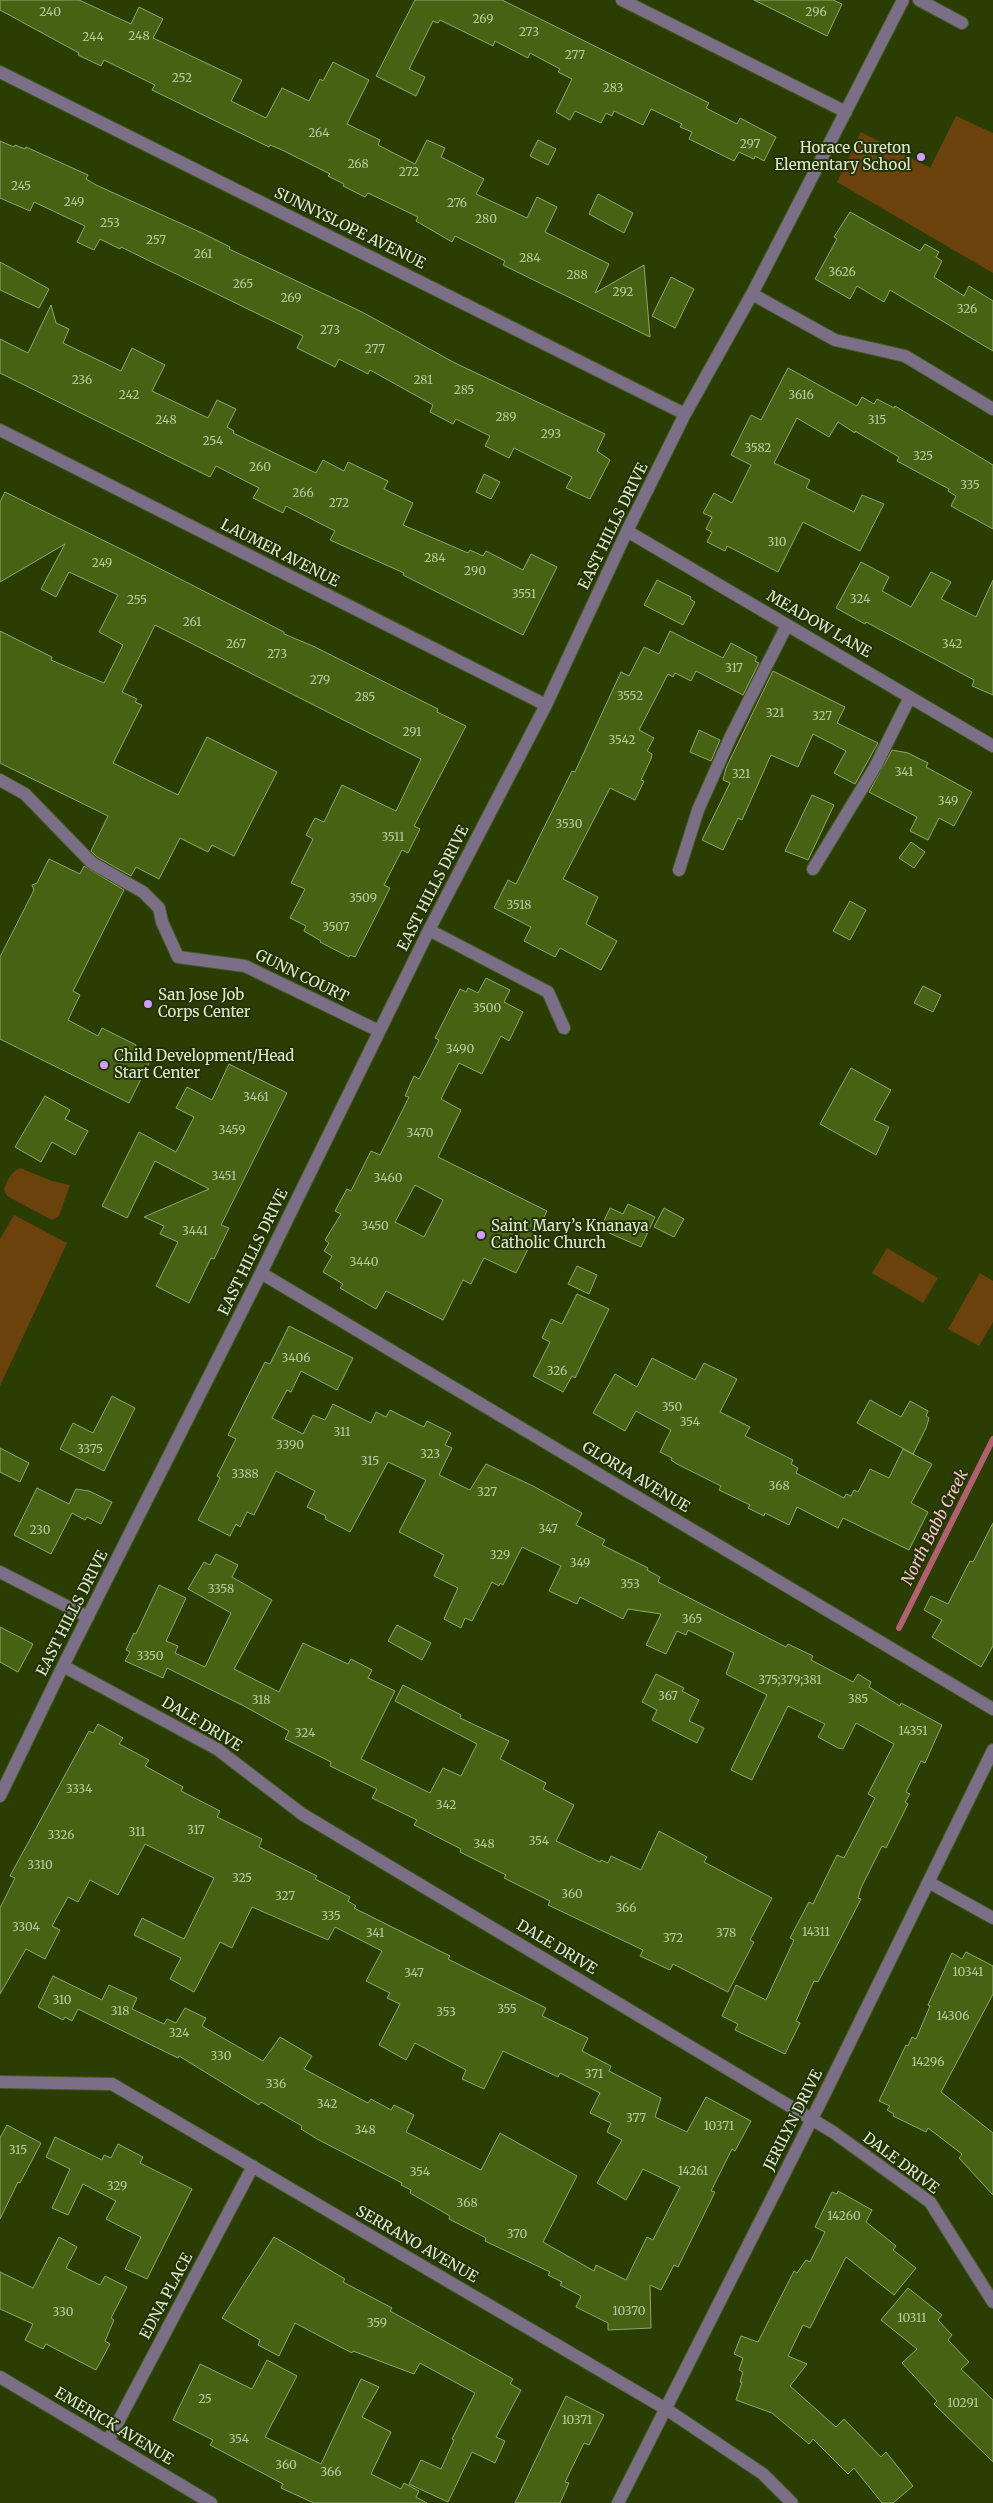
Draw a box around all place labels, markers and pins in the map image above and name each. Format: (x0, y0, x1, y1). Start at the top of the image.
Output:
place label: Horace Cureton Elementary School (774, 138, 911, 174)
marker: Horace Cureton Elementary School (915, 151, 927, 163)
place label: San Jose Job Corps Center (158, 985, 251, 1021)
marker: San Jose Job Corps Center (142, 998, 154, 1010)
place label: Child Development/Head Start Center (114, 1046, 294, 1082)
marker: Child Development/Head Start Center (98, 1059, 110, 1071)
place label: Saint Mary’s Knanaya Catholic Church (491, 1216, 649, 1252)
marker: Saint Mary’s Knanaya Catholic Church (475, 1229, 487, 1241)

